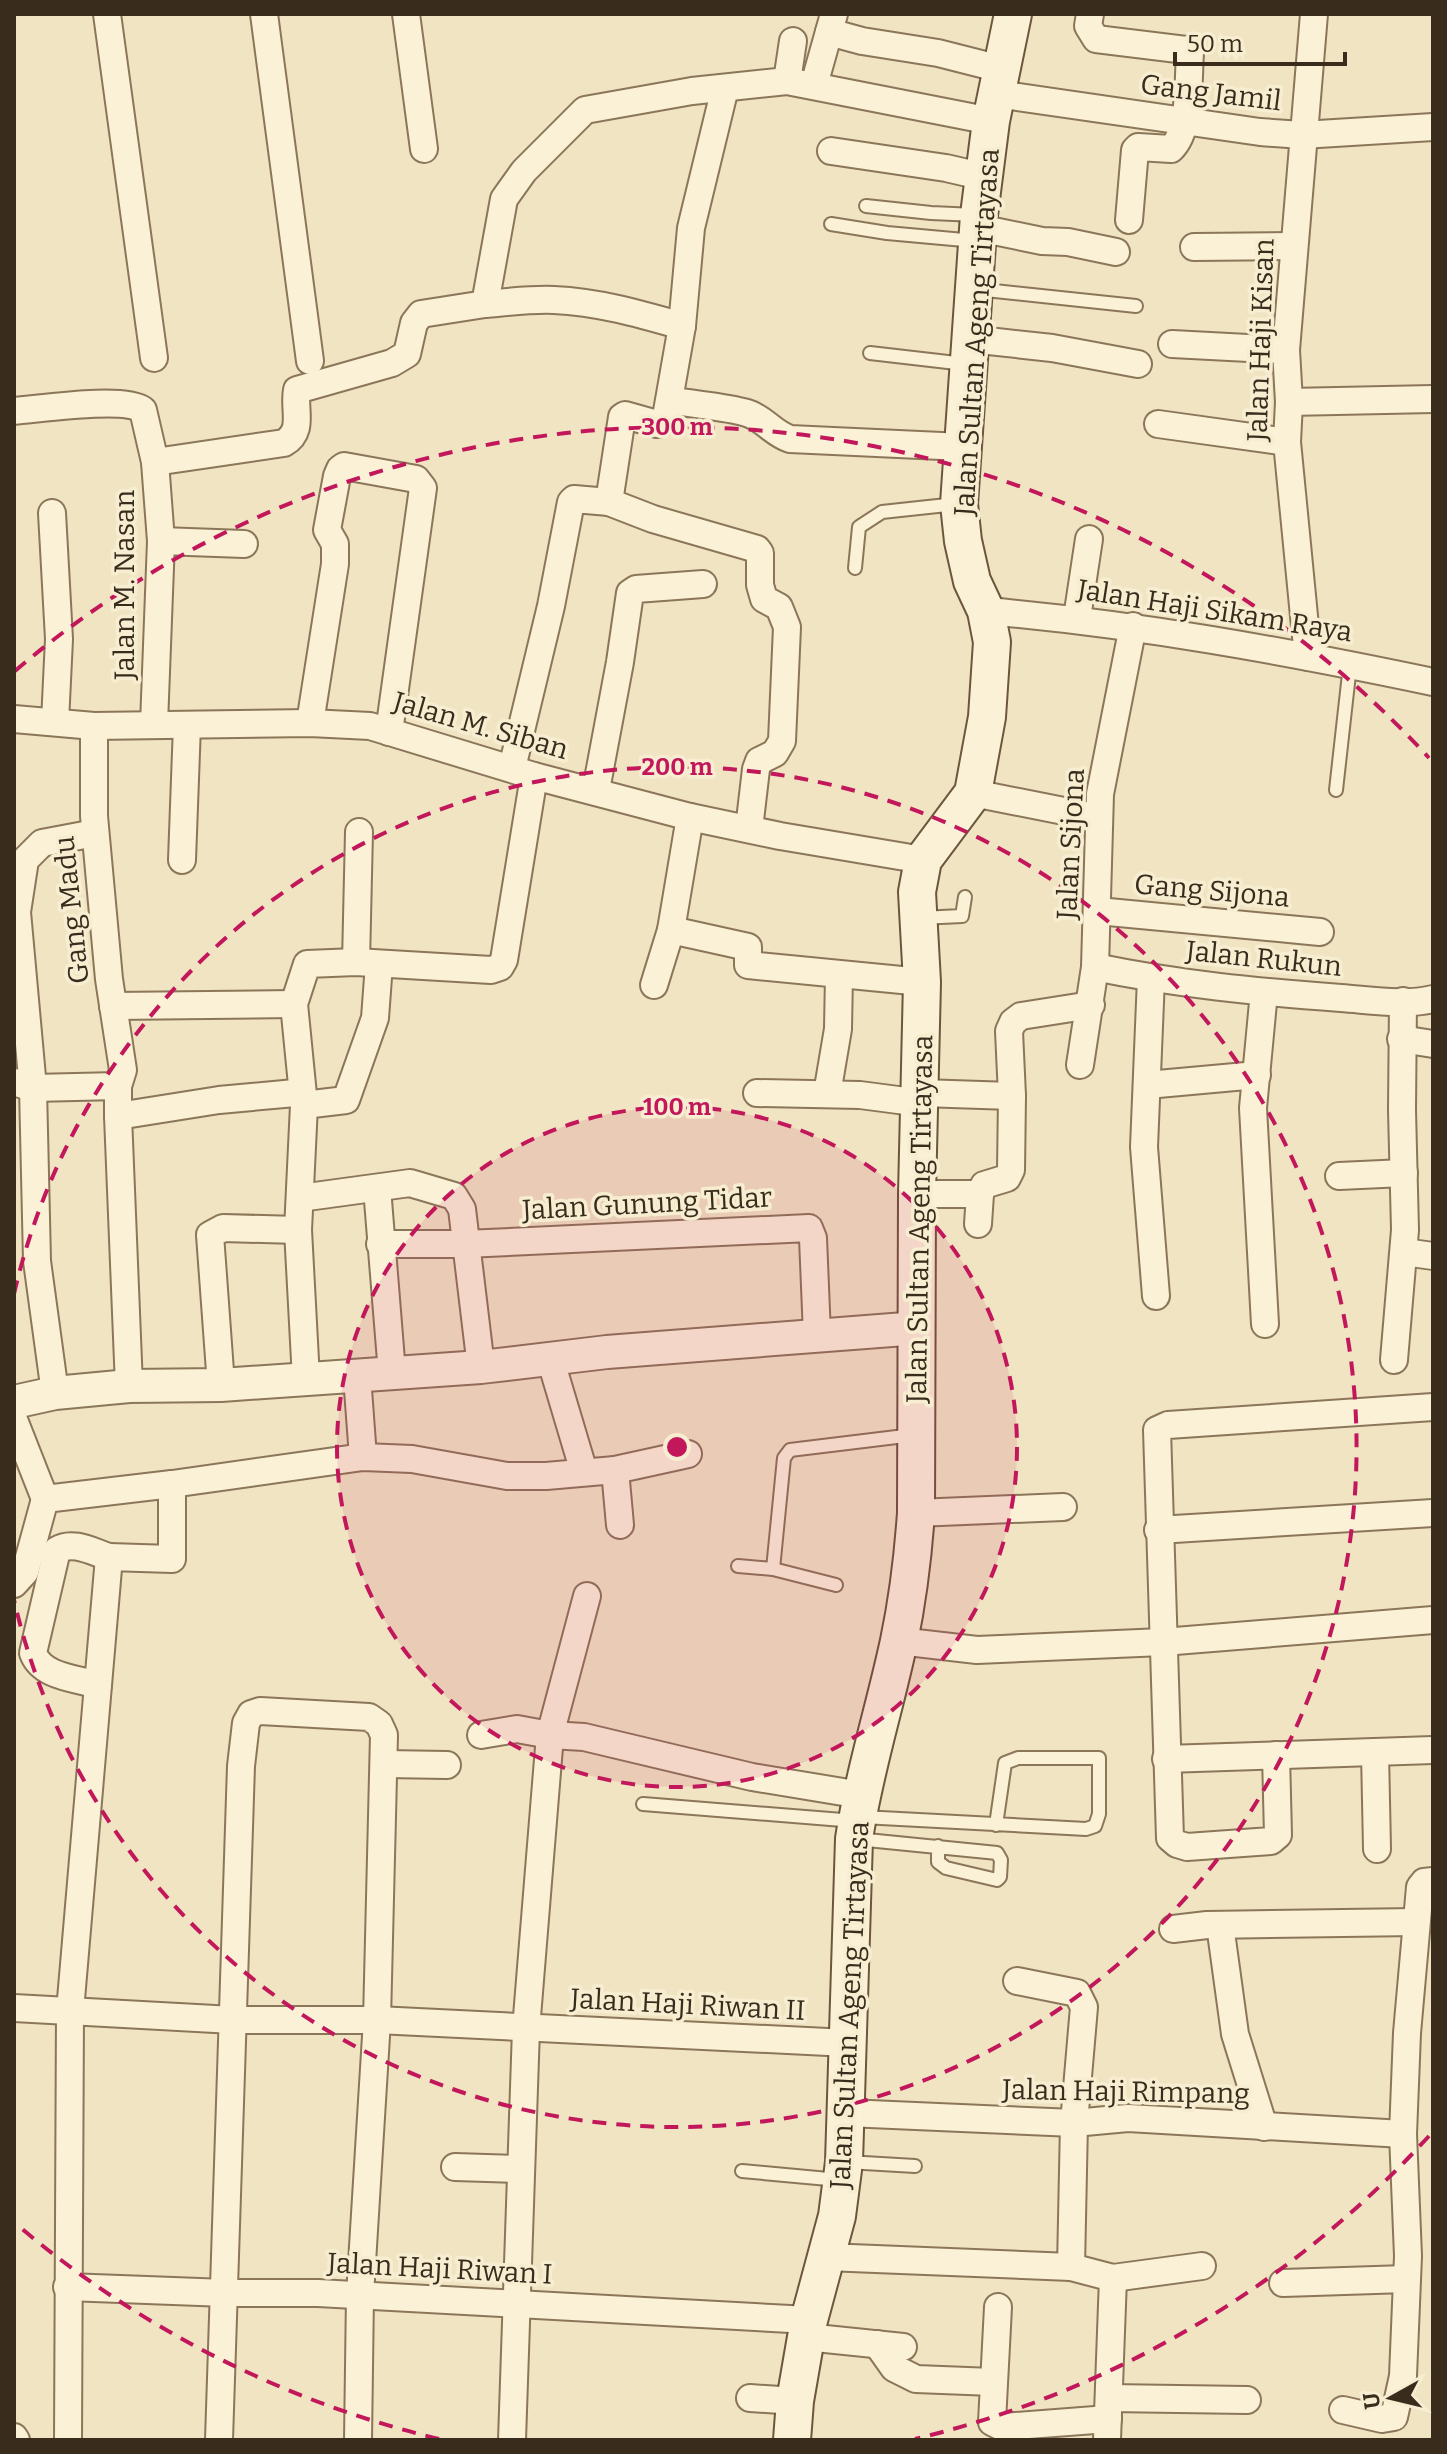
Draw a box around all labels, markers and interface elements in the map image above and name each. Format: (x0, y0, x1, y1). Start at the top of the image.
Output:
scale bar (1175, 16, 1345, 66)
text: 50 m (1187, 30, 1243, 58)
street label: Gang Jamil (1139, 67, 1283, 118)
street label: Jalan Sultan Ageng Tirtayasa (947, 147, 1006, 518)
street label: Jalan Haji Kisan (1240, 238, 1281, 443)
text: 300 m (641, 413, 713, 441)
street label: Jalan M. Nasan (108, 490, 141, 681)
street label: Jalan Haji Sikam Raya (1074, 572, 1355, 649)
street label: Jalan M. Siban (389, 684, 572, 766)
text: 200 m (641, 753, 713, 781)
street label: Jalan Sijona (1050, 768, 1091, 921)
street label: Gang Madu (47, 834, 96, 985)
street label: Gang Sijona (1133, 867, 1291, 914)
street label: Jalan Rukun (1184, 934, 1344, 983)
street label: Jalan Sultan Ageng Tirtayasa (900, 1035, 939, 1404)
text: 100 m (643, 1093, 711, 1121)
street label: Jalan Gunung Tidar (520, 1180, 773, 1227)
centre of rings (663, 1433, 691, 1461)
street label: Jalan Sultan Ageng Tirtayasa (823, 1820, 876, 2191)
street label: Jalan Haji Riwan II (569, 1982, 806, 2027)
street label: Jalan Haji Rimpang (1001, 2073, 1250, 2110)
street label: Jalan Haji Riwan I (326, 2246, 553, 2291)
north arrow (1351, 2358, 1431, 2438)
text: U (1357, 2391, 1386, 2411)

